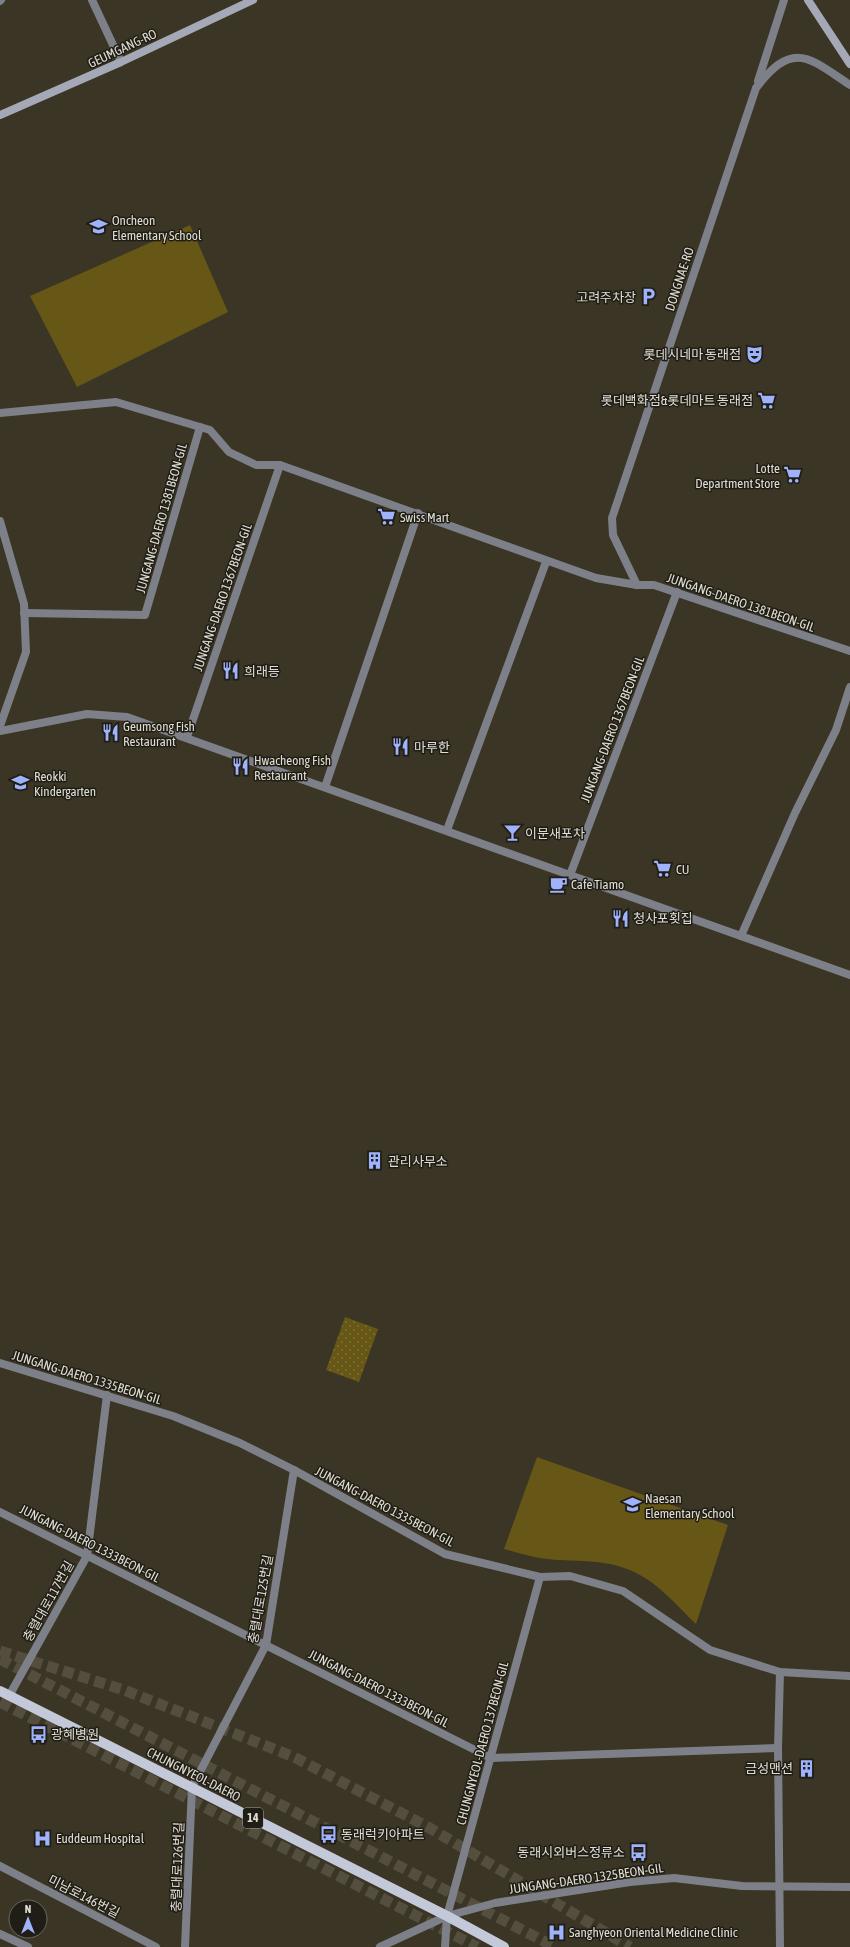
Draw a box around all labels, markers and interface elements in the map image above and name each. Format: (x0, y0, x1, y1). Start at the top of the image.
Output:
street label: GEUMGANG-RO (86, 26, 159, 71)
place label: Oncheon Elementary School (112, 213, 202, 243)
school or university icon: Oncheon Elementary School (89, 217, 109, 237)
street label: DONGNAE-RO (662, 245, 697, 313)
parking icon: 고려주차장 (639, 287, 659, 307)
place label: 고려주차장 (576, 290, 636, 305)
theatre icon: 롯데시네마 동래점 (744, 344, 764, 364)
place label: 롯데시네마 동래점 (644, 347, 741, 362)
supermarket icon: 롯데백화점&롯데마트 동래점 (756, 390, 776, 410)
place label: 롯데백화점&롯데마트 동래점 (601, 393, 753, 408)
street label: JUNGANG-DAERO 1381BEON-GIL (133, 441, 190, 595)
place label: Lotte Department Store (695, 461, 780, 491)
supermarket icon: Lotte Department Store (783, 465, 803, 485)
supermarket icon: Swiss Mart (377, 507, 397, 527)
place label: Swiss Mart (400, 510, 450, 525)
street label: JUNGANG-DAERO 1367BEON-GIL (190, 521, 255, 673)
street label: JUNGANG-DAERO 1381BEON-GIL (665, 570, 817, 635)
street label: JUNGANG-DAERO 1367BEON-GIL (578, 654, 647, 804)
restaurant icon: 희래등 (221, 661, 241, 681)
place label: 희래등 (244, 664, 280, 679)
place label: Geumsong Fish Restaurant (123, 719, 195, 749)
restaurant icon: Geumsong Fish Restaurant (100, 723, 120, 743)
restaurant icon: 마루한 (391, 737, 411, 757)
place label: 마루한 (414, 740, 450, 755)
place label: Hwacheong Fish Restaurant (254, 753, 331, 783)
restaurant icon: Hwacheong Fish Restaurant (231, 757, 251, 777)
place label: Reokki Kindergarten (34, 769, 96, 799)
school or university icon: Reokki Kindergarten (11, 773, 31, 793)
bar icon: 이문새포차 (502, 823, 522, 843)
place label: 이문새포차 (525, 826, 585, 841)
supermarket icon: CU (653, 859, 673, 879)
place label: CU (676, 862, 690, 877)
cafe icon: Cafe Tiamo (548, 874, 568, 894)
place label: Cafe Tiamo (571, 877, 624, 892)
restaurant icon: 청사포횟집 (610, 908, 630, 928)
place label: 청사포횟집 (633, 911, 693, 926)
building icon: 관리사무소 (365, 1151, 385, 1171)
place label: 관리사무소 (388, 1154, 448, 1169)
street label: JUNGANG-DAERO 1335BEON-GIL (10, 1348, 163, 1407)
street label: JUNGANG-DAERO 1335BEON-GIL (313, 1463, 457, 1550)
place label: Naesan Elementary School (645, 1491, 735, 1521)
school or university icon: Naesan Elementary School (622, 1495, 642, 1515)
street label: JUNGANG-DAERO 1333BEON-GIL (17, 1501, 162, 1585)
street label: 충렬대로125번길 (245, 1553, 276, 1645)
street label: 충렬대로117번길 (20, 1558, 77, 1644)
street label: JUNGANG-DAERO 1333BEON-GIL (306, 1646, 451, 1730)
street label: CHUNGNYEOL-DAERO 137BEON-GIL (453, 1660, 512, 1826)
bus stop icon: 광혜병원 (28, 1724, 48, 1744)
place label: 광혜병원 (51, 1727, 99, 1742)
street label: CHUNGNYEOL-DAERO (144, 1744, 243, 1805)
building icon: 금성맨션 (796, 1758, 816, 1778)
place label: 금성맨션 (745, 1761, 793, 1776)
road number: 14 (243, 1808, 263, 1828)
street label: 충렬대로126번길 (168, 1822, 187, 1912)
bus stop icon: 동래럭키아파트 (318, 1824, 338, 1844)
place label: 동래럭키아파트 (341, 1827, 425, 1842)
hospital icon: Euddeum Hospital (33, 1828, 53, 1848)
place label: Euddeum Hospital (56, 1831, 145, 1846)
bus stop icon: 동래시외버스정류소 (628, 1842, 648, 1862)
place label: 동래시외버스정류소 (517, 1845, 625, 1860)
street label: JUNGANG-DAERO 1325BEON-GIL (508, 1860, 664, 1897)
street label: 미남로146번길 (46, 1872, 122, 1921)
north arrow (8, 1899, 48, 1939)
text: N (25, 1903, 31, 1915)
hospital icon: Sanghyeon Oriental Medicine Clinic (546, 1922, 566, 1942)
place label: Sanghyeon Oriental Medicine Clinic (569, 1925, 738, 1940)

